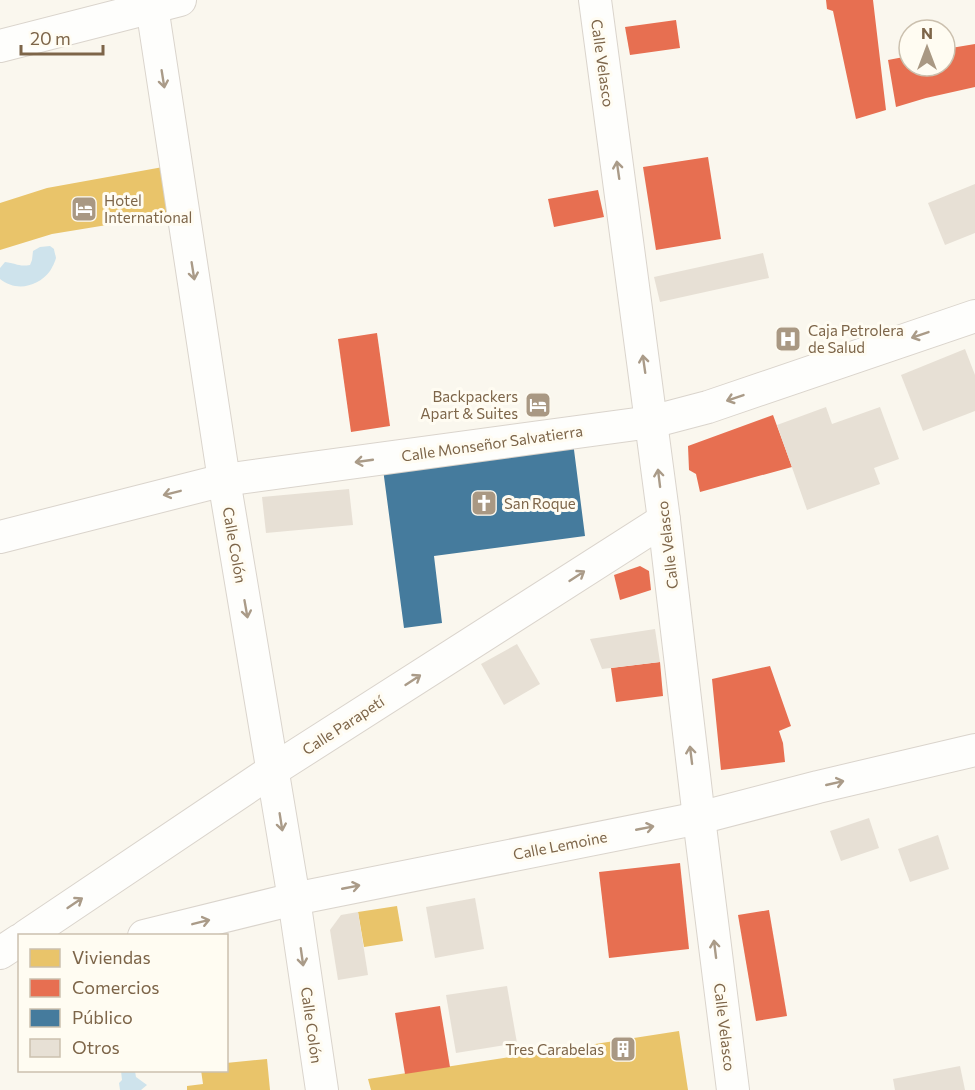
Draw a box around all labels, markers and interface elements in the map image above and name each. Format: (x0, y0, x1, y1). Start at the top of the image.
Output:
scale bar (21, 18, 104, 56)
street label: Calle Velasco (588, 18, 618, 108)
north arrow (897, 18, 957, 78)
text: N (921, 23, 933, 42)
text: 20 m (30, 27, 71, 49)
one-way arrow (158, 68, 169, 88)
one-way arrow (612, 161, 623, 181)
place label: Hotel International (104, 191, 192, 226)
hotel icon: Hotel International (69, 194, 99, 224)
one-way arrow (187, 261, 198, 281)
place label: Caja Petrolera de Salud (808, 321, 904, 356)
hospital icon: Caja Petrolera de Salud (773, 324, 803, 354)
one-way arrow (911, 331, 930, 342)
one-way arrow (638, 354, 649, 374)
place label: Backpackers Apart & Suites (420, 387, 518, 422)
hotel icon: Backpackers Apart & Suites (523, 390, 553, 420)
one-way arrow (726, 394, 745, 405)
street label: Calle Monseñor Salvatierra (400, 421, 584, 465)
one-way arrow (355, 455, 375, 466)
one-way arrow (653, 469, 664, 488)
one-way arrow (163, 487, 182, 499)
church icon: San Roque (469, 488, 499, 518)
place label: San Roque (504, 494, 576, 512)
street label: Calle Velasco (653, 500, 681, 590)
street label: Calle Colón (219, 505, 251, 585)
one-way arrow (569, 569, 586, 582)
one-way arrow (241, 599, 252, 619)
one-way arrow (404, 674, 421, 686)
street label: Calle Parapetí (299, 691, 388, 758)
one-way arrow (686, 746, 697, 765)
one-way arrow (825, 776, 844, 788)
one-way arrow (276, 812, 287, 832)
one-way arrow (635, 822, 654, 833)
street label: Calle Lemoine (511, 827, 609, 863)
one-way arrow (341, 881, 360, 892)
one-way arrow (66, 897, 82, 909)
one-way arrow (191, 915, 210, 927)
legend (18, 934, 228, 1072)
one-way arrow (709, 939, 720, 959)
text: Viviendas (72, 946, 151, 968)
one-way arrow (297, 946, 308, 966)
text: Comercios (72, 976, 159, 998)
street label: Calle Velasco (711, 982, 739, 1072)
street label: Calle Colón (298, 986, 326, 1064)
text: Público (72, 1006, 133, 1028)
building icon: Tres Carabelas (608, 1034, 638, 1064)
text: Otros (72, 1036, 120, 1058)
place label: Tres Carabelas (505, 1040, 604, 1058)

